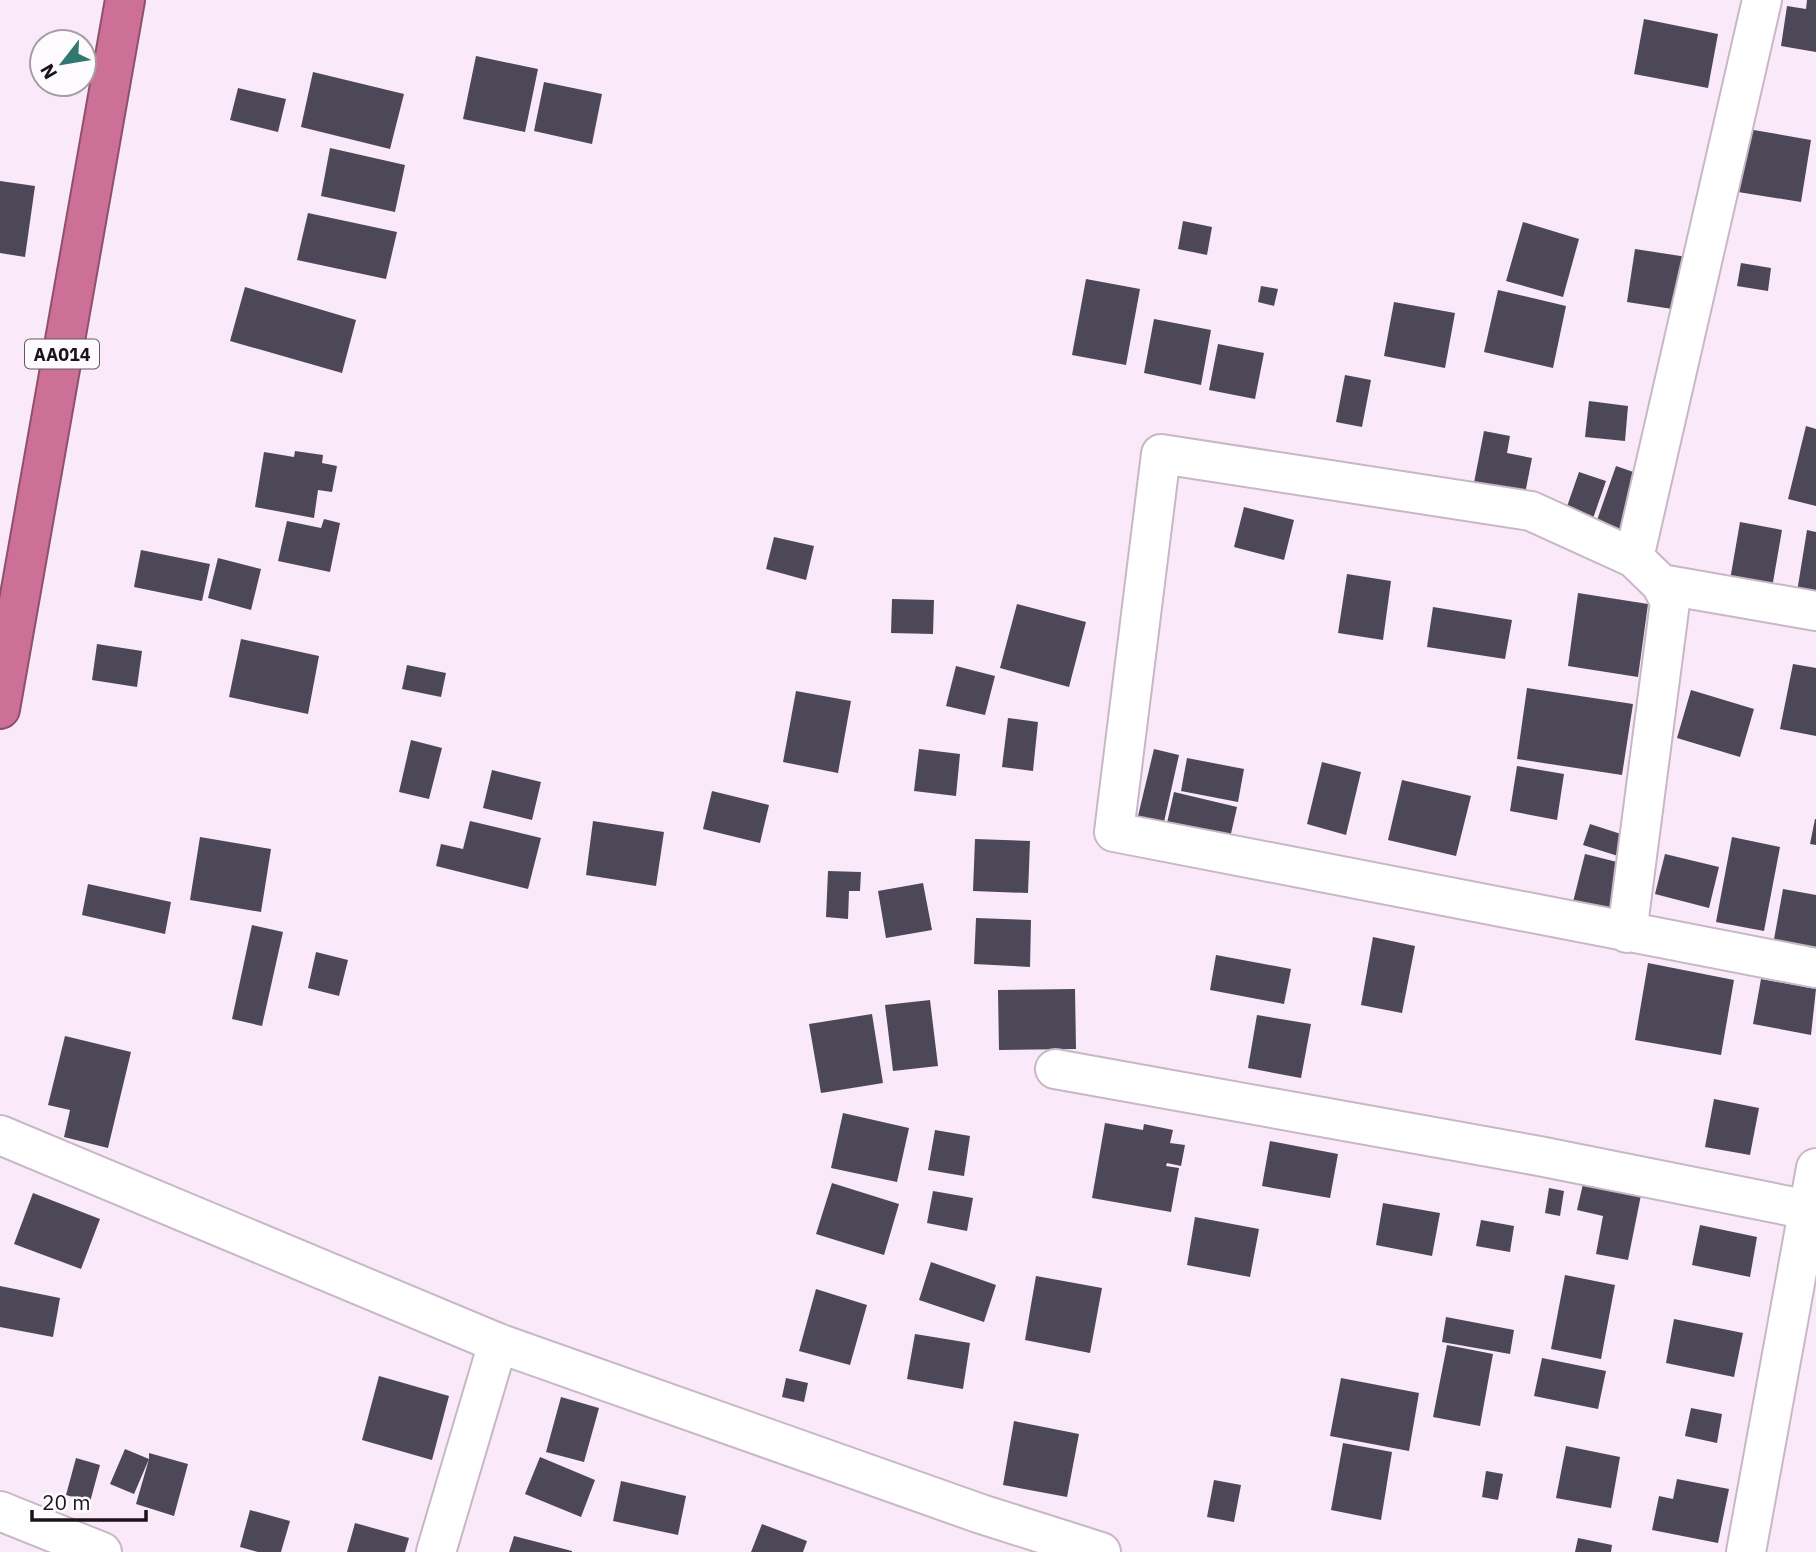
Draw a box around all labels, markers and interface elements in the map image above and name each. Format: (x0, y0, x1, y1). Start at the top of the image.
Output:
north arrow (28, 28, 98, 98)
text: N (35, 60, 62, 84)
road number: AA014 (25, 340, 99, 368)
scale bar (32, 1478, 145, 1522)
text: 20 m (42, 1488, 91, 1516)

